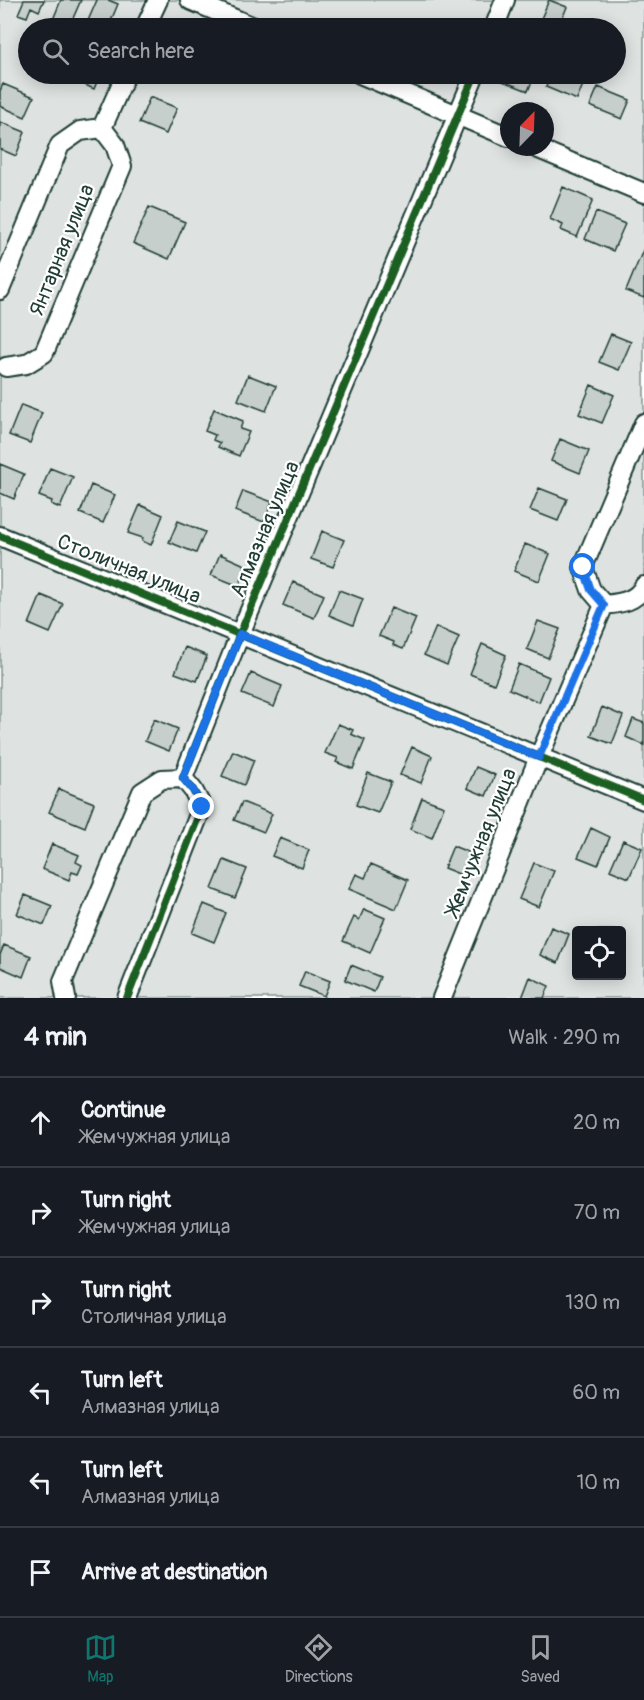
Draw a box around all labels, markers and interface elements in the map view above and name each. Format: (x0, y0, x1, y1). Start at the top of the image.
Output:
search box (18, 18, 626, 84)
icon: search (39, 35, 72, 68)
text: Search here (87, 37, 194, 65)
north arrow (500, 102, 554, 156)
street label: Янтарная улица (23, 180, 101, 320)
street label: Алмазная улица (224, 457, 306, 601)
street label: Столичная улица (53, 528, 205, 610)
route start (569, 553, 595, 579)
street label: Жемчужная улица (438, 764, 523, 923)
route end (188, 793, 214, 819)
map controls (572, 926, 626, 980)
button: locate (572, 926, 626, 980)
text: 4 min (24, 1021, 87, 1053)
text: Walk · 290 m (508, 1025, 620, 1050)
text: Continue (81, 1096, 165, 1124)
icon: ahead (24, 1106, 57, 1139)
text: 20 m (573, 1110, 620, 1135)
text: Жемчужная улица (81, 1124, 230, 1149)
text: Turn right (81, 1186, 171, 1214)
icon: right (24, 1196, 57, 1229)
text: 70 m (574, 1200, 620, 1225)
text: Жемчужная улица (81, 1214, 230, 1239)
text: Turn right (81, 1276, 171, 1304)
icon: right (24, 1286, 57, 1319)
text: 130 m (565, 1290, 620, 1315)
text: Столичная улица (81, 1304, 226, 1329)
text: Turn left (81, 1366, 163, 1394)
icon: left (24, 1376, 57, 1409)
text: 60 m (573, 1380, 620, 1405)
text: Алмазная улица (81, 1394, 219, 1419)
text: Turn left (81, 1456, 163, 1484)
icon: left (24, 1466, 57, 1499)
text: 10 m (576, 1470, 620, 1495)
text: Алмазная улица (81, 1484, 219, 1509)
icon: arrive (24, 1556, 57, 1589)
text: Arrive at destination (81, 1558, 267, 1586)
tab: Map (84, 1631, 117, 1687)
tab: Directions (285, 1631, 353, 1687)
tab: Saved (520, 1631, 560, 1687)

